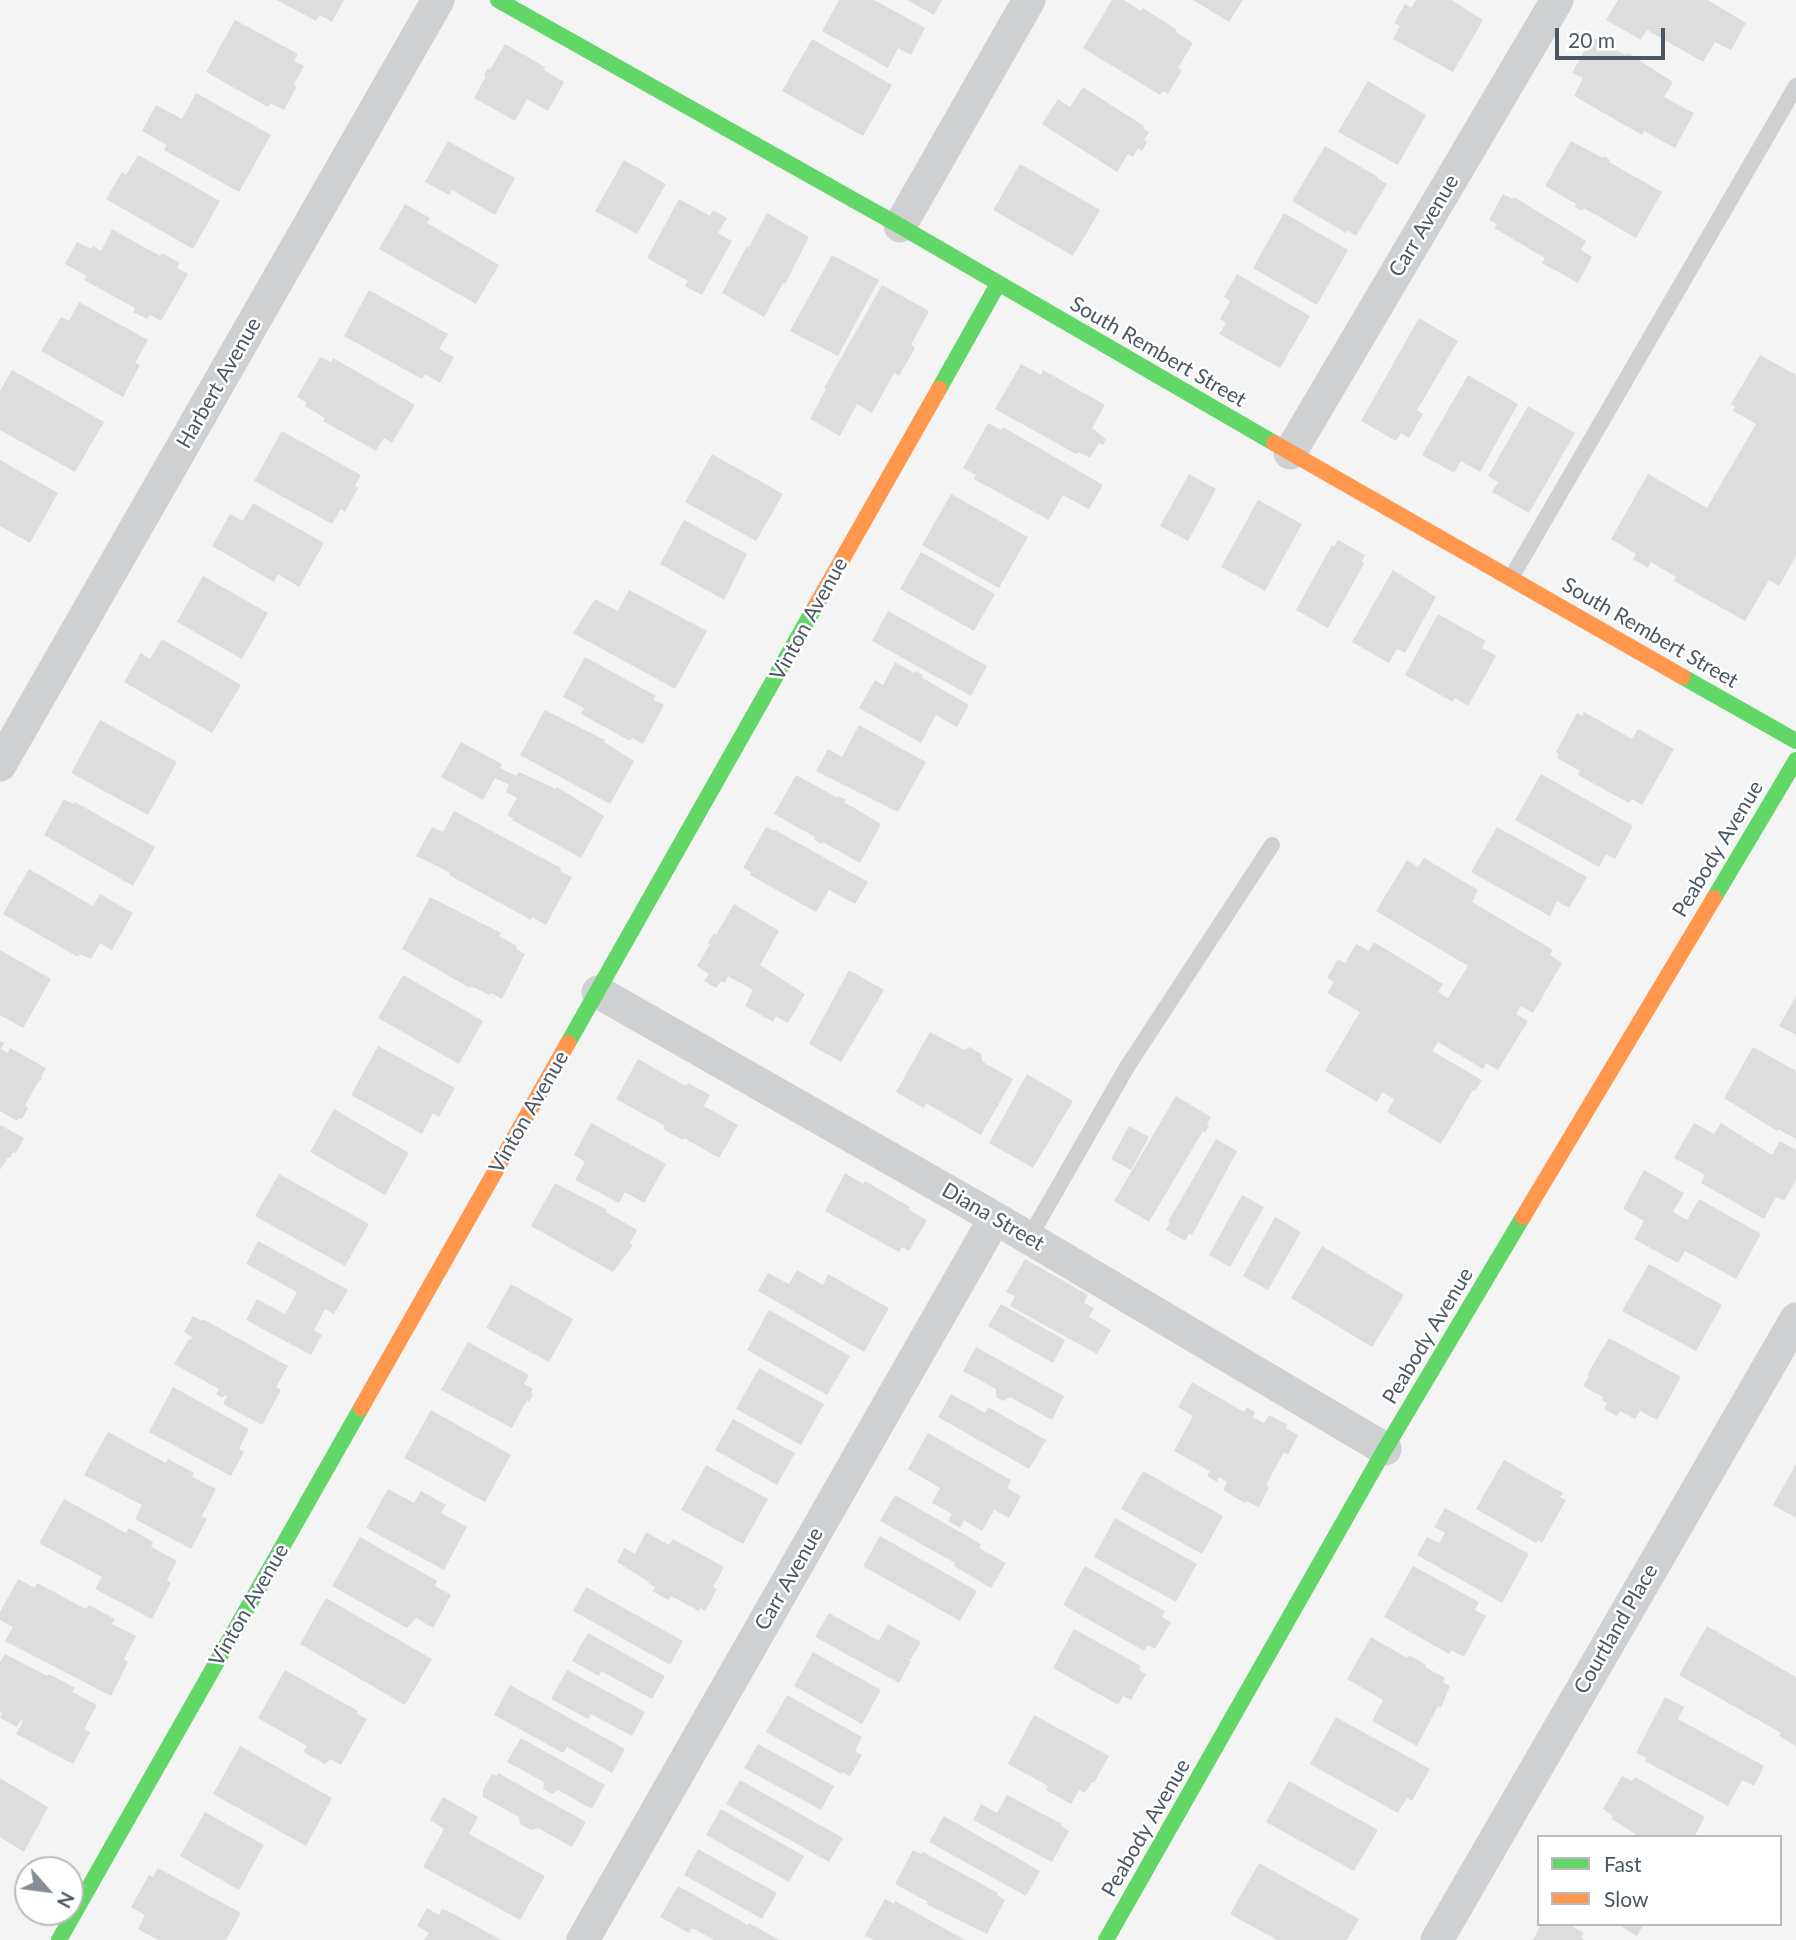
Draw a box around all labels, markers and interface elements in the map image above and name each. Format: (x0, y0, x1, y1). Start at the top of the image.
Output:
scale bar (1558, 14, 1668, 58)
text: 20 m (1568, 27, 1615, 52)
street label: Carr Avenue (1384, 170, 1464, 282)
street label: South Rembert Street (1065, 291, 1251, 413)
street label: Harbert Avenue (171, 313, 267, 453)
street label: Vinton Avenue (765, 553, 853, 685)
street label: South Rembert Street (1557, 572, 1743, 694)
street label: Peabody Avenue (1667, 776, 1769, 922)
street label: Vinton Avenue (484, 1046, 574, 1178)
street label: Diana Street (937, 1178, 1049, 1256)
street label: Peabody Avenue (1377, 1263, 1479, 1409)
street label: Carr Avenue (749, 1523, 829, 1635)
street label: Vinton Avenue (204, 1539, 294, 1671)
street label: Courtland Place (1569, 1560, 1663, 1698)
street label: Peabody Avenue (1096, 1755, 1196, 1901)
legend (1537, 1835, 1782, 1926)
text: Fast (1604, 1851, 1641, 1876)
north arrow (14, 1856, 84, 1926)
text: Slow (1604, 1886, 1648, 1911)
text: N (53, 1888, 80, 1912)

